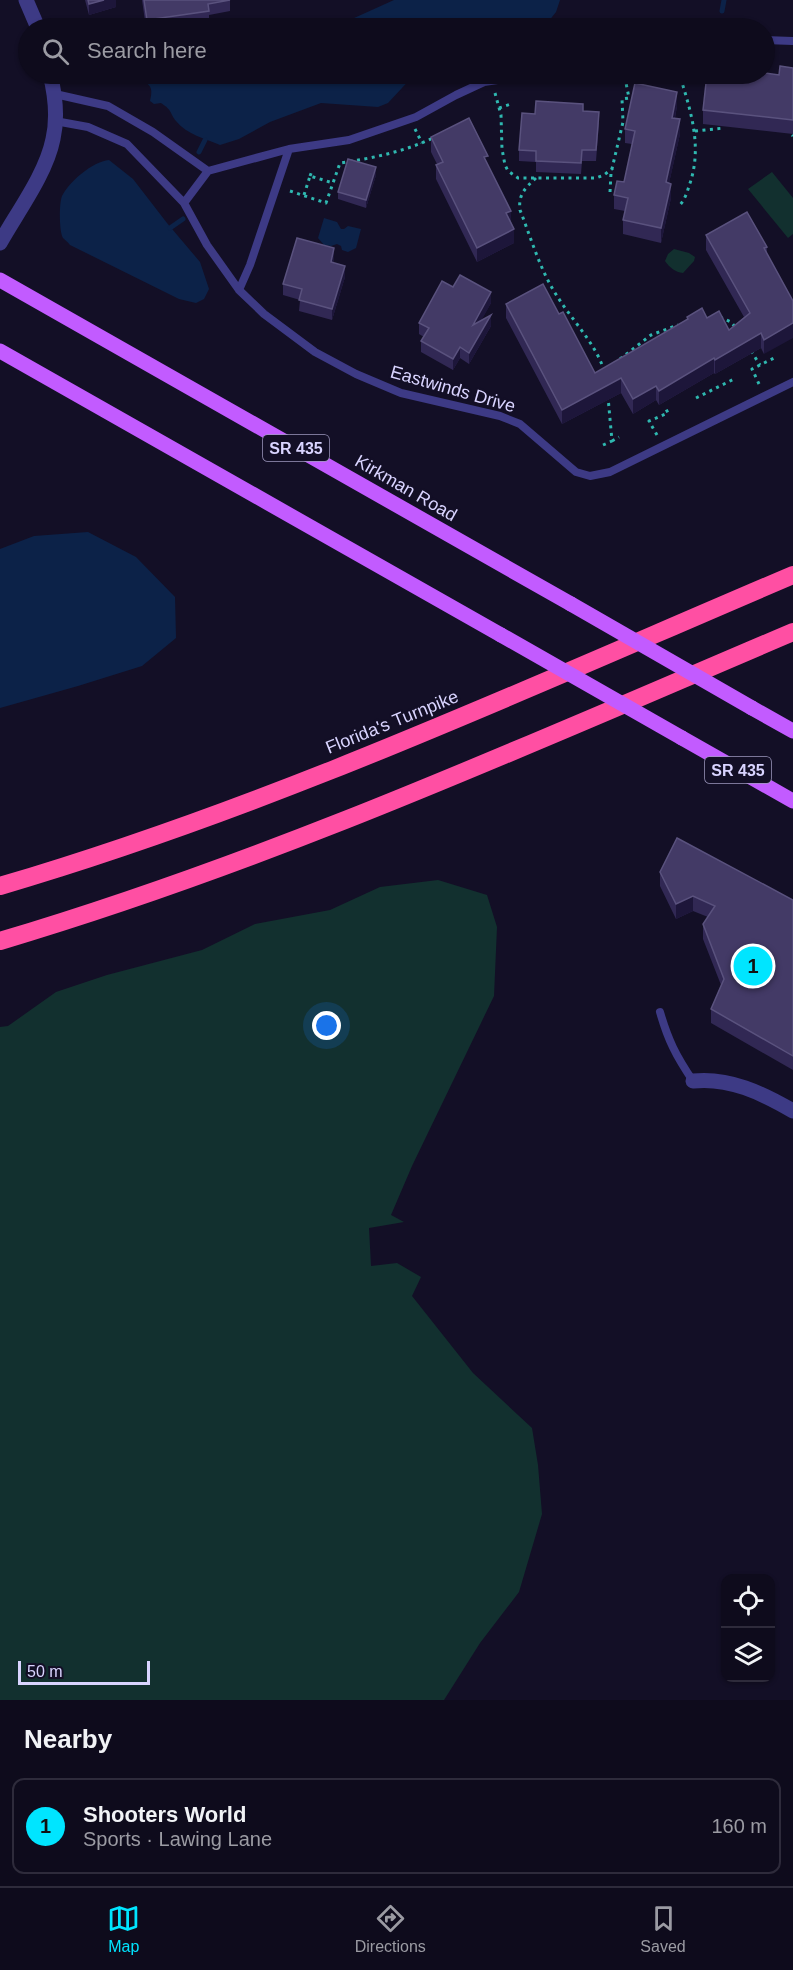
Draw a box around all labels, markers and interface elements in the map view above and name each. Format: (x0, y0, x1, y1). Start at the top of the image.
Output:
search box (18, 18, 775, 84)
icon: search (39, 35, 72, 68)
text: Search here (87, 38, 207, 63)
street label: Eastwinds Drive (388, 362, 518, 416)
road number: SR 435 (263, 435, 329, 461)
street label: Kirkman Road (352, 451, 460, 525)
street label: Florida's Turnpike (323, 686, 461, 758)
road number: SR 435 (705, 757, 771, 783)
pin: 1 (734, 944, 772, 988)
your location (312, 1011, 341, 1040)
map controls (721, 1574, 775, 1682)
button: locate (721, 1574, 775, 1628)
button: layers (721, 1628, 775, 1682)
scale bar (18, 1658, 150, 1686)
text: 50 m (27, 1663, 63, 1680)
text: Nearby (24, 1724, 112, 1754)
text: Shooters World (83, 1802, 246, 1827)
text: 1 (40, 1815, 51, 1837)
text: 160 m (711, 1815, 767, 1837)
text: Sports · Lawing Lane (83, 1828, 272, 1850)
tab: Map (107, 1902, 140, 1956)
tab: Directions (355, 1902, 426, 1956)
tab: Saved (640, 1902, 686, 1956)

